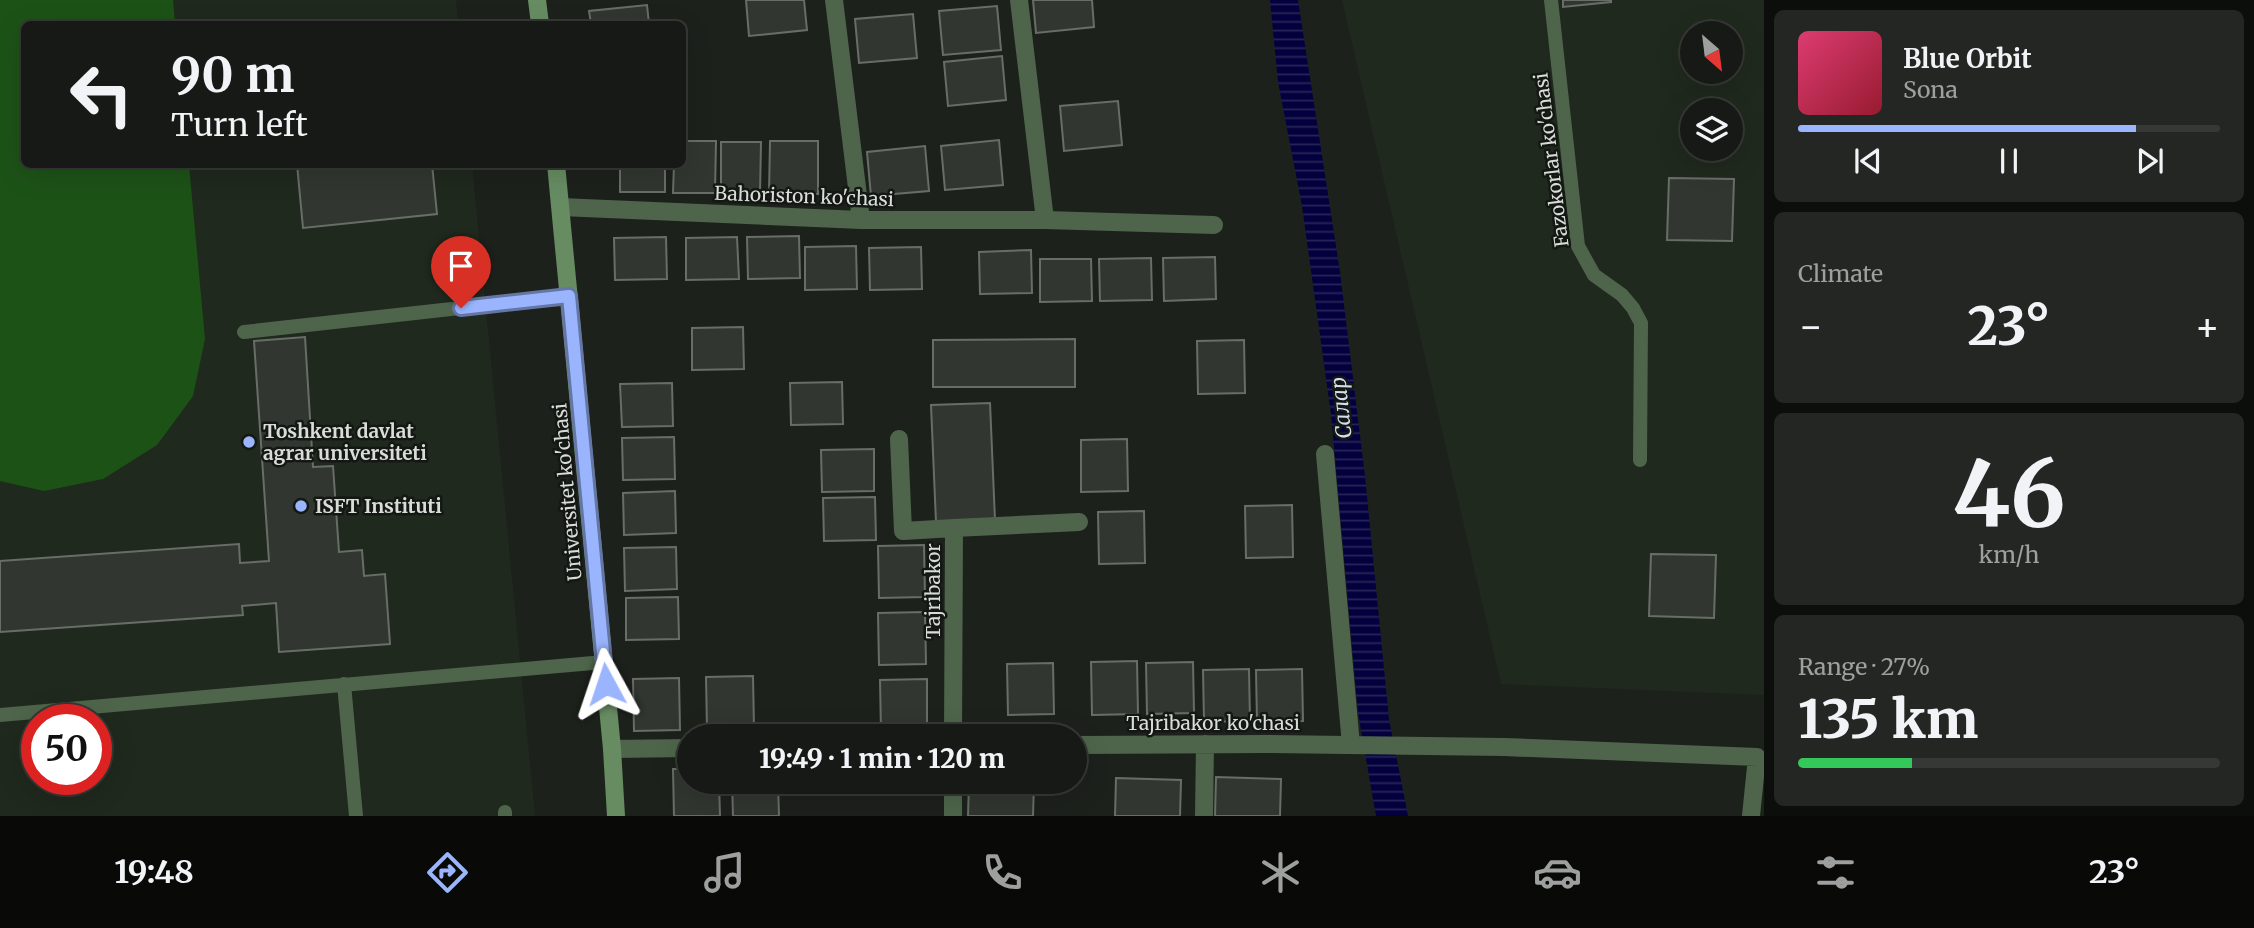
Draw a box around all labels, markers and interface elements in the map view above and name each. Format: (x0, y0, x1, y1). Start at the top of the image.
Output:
north arrow (1680, 21, 1743, 84)
map controls (1680, 21, 1743, 161)
text: Blue Orbit (1903, 42, 2032, 75)
text: 90 m (171, 44, 295, 105)
icon: left (56, 49, 147, 140)
street label: Fazokorlar ko'chasi (1528, 71, 1574, 249)
text: Sona (1903, 75, 1958, 104)
button: layers (1680, 98, 1743, 161)
text: Turn left (171, 105, 308, 145)
icon: previous (1849, 142, 1887, 180)
icon: pause (1990, 142, 2028, 180)
icon: next (2131, 142, 2169, 180)
street label: Bahoriston ko'chasi (714, 181, 894, 211)
pin (431, 236, 491, 308)
icon: arrive (442, 247, 480, 285)
text: Climate (1798, 259, 1883, 288)
text: 23° (1968, 294, 2051, 359)
text: − (1798, 303, 1823, 350)
text: + (2195, 303, 2220, 350)
water label: Салар (1324, 376, 1358, 440)
street label: Universitet ko'chasi (547, 402, 587, 582)
place label: Toshkent davlat agrar universiteti (263, 419, 427, 465)
marker: Toshkent davlat agrar universiteti (241, 434, 257, 450)
text: 46 (1952, 437, 2066, 552)
place label: ISFT Instituti (315, 494, 442, 518)
marker: ISFT Instituti (293, 498, 309, 514)
text: km/h (1979, 540, 2039, 569)
street label: Tajribakor (921, 543, 945, 639)
position arrow (569, 647, 643, 721)
text: Range · 27% (1798, 652, 1930, 681)
text: 135 km (1798, 687, 1978, 752)
speed limit sign: 50 (21, 704, 112, 795)
street label: Tajribakor ko'chasi (1126, 711, 1300, 735)
text: 19:49 · 1 min · 120 m (759, 742, 1005, 775)
icon: directions (423, 848, 472, 897)
icon: music (700, 848, 749, 897)
icon: phone (978, 848, 1027, 897)
icon: climate (1256, 848, 1305, 897)
icon: car (1533, 848, 1582, 897)
icon: filters (1811, 848, 1860, 897)
text: 19:48 (114, 852, 194, 892)
text: 23° (2089, 852, 2140, 892)

